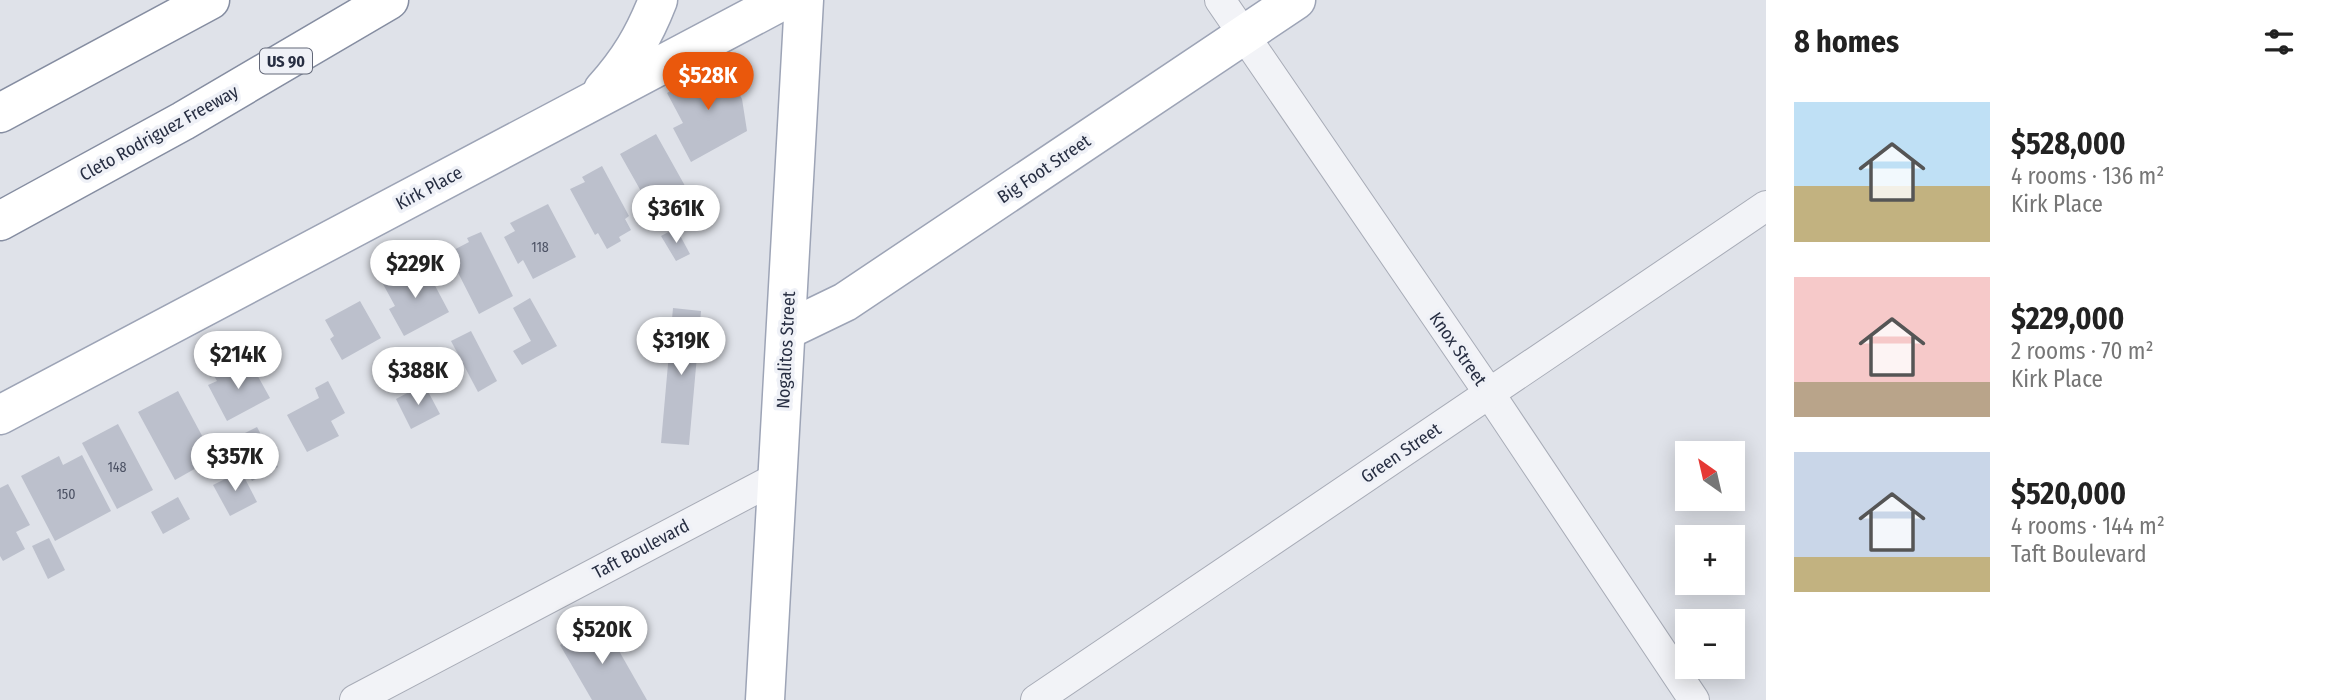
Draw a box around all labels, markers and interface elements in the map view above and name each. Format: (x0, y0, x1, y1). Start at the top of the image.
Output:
icon: filters (2260, 23, 2298, 61)
text: 8 homes (1794, 24, 1899, 60)
road number: US 90 (260, 48, 312, 74)
pin: $528K (659, 52, 757, 112)
text: $528K (679, 61, 737, 89)
street label: Cleto Rodriguez Freeway (76, 80, 242, 186)
text: $528,000 (2011, 126, 2126, 162)
street label: Big Foot Street (993, 130, 1095, 208)
icon: home (1850, 130, 1934, 214)
street label: Kirk Place (392, 161, 466, 215)
text: 4 rooms · 136 m² (2011, 162, 2164, 190)
pin: $361K (627, 186, 725, 245)
text: Kirk Place (2011, 190, 2103, 218)
text: $361K (648, 194, 704, 222)
house number: 118 (531, 239, 549, 256)
pin: $229K (366, 240, 464, 300)
text: $229K (386, 249, 444, 277)
street label: Nogalitos Street (772, 291, 800, 409)
text: $229,000 (2011, 301, 2124, 337)
icon: home (1850, 305, 1934, 389)
street label: Knox Street (1425, 308, 1491, 390)
pin: $319K (632, 318, 730, 377)
text: $319K (653, 326, 709, 354)
pin: $214K (189, 332, 287, 391)
text: 2 rooms · 70 m² (2011, 337, 2154, 365)
text: $214K (210, 340, 266, 368)
pin: $388K (369, 348, 467, 407)
text: $388K (388, 356, 448, 384)
text: Kirk Place (2011, 365, 2103, 393)
street label: Green Street (1357, 418, 1445, 488)
pin: $357K (186, 434, 284, 493)
north arrow (1675, 441, 1745, 511)
map controls (1675, 441, 1745, 679)
text: $357K (207, 442, 263, 470)
house number: 148 (107, 459, 127, 476)
text: $520,000 (2011, 476, 2126, 512)
icon: home (1850, 480, 1934, 564)
house number: 150 (56, 486, 76, 503)
text: 4 rooms · 144 m² (2011, 512, 2165, 540)
street label: Taft Boulevard (589, 514, 693, 584)
button: + (1675, 525, 1745, 595)
text: Taft Boulevard (2011, 540, 2147, 568)
pin: $520K (553, 606, 651, 666)
button: − (1675, 609, 1745, 679)
text: $520K (572, 615, 632, 643)

